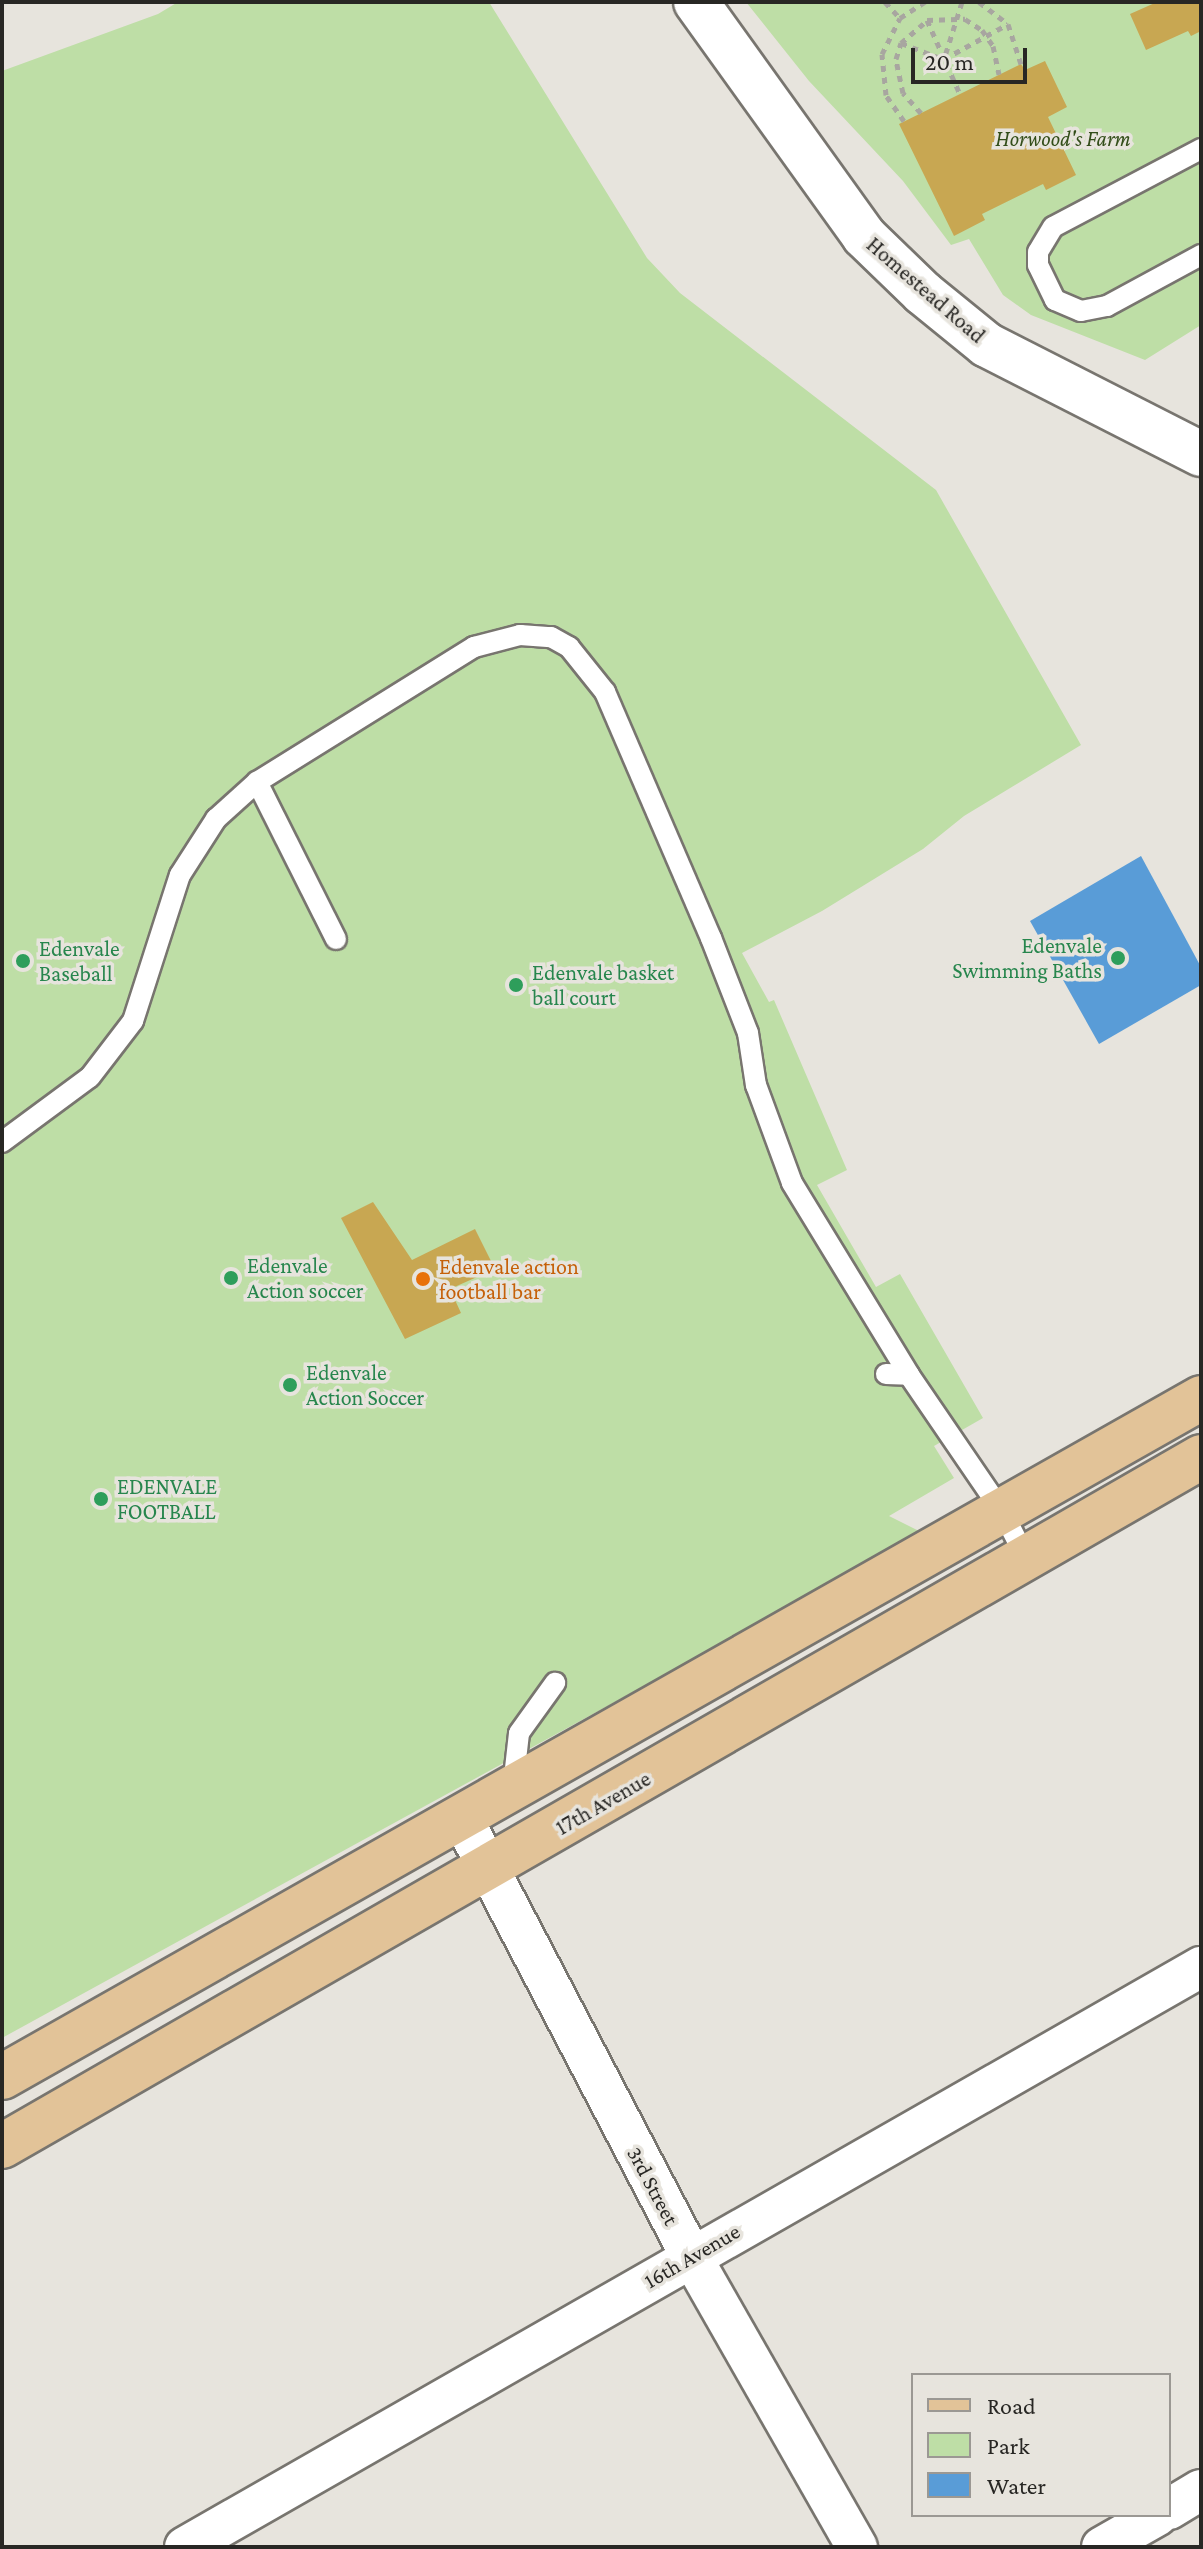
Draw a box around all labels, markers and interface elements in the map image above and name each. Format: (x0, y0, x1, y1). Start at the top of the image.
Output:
scale bar (915, 32, 1031, 82)
text: 20 m (925, 48, 974, 75)
park label: Horwood's Farm (995, 126, 1131, 152)
street label: Homestead Road (861, 231, 991, 349)
place label: Edenvale Swimming Baths (952, 932, 1102, 984)
place label: Edenvale Baseball (39, 935, 120, 986)
marker: Edenvale Swimming Baths (1109, 949, 1127, 967)
marker: Edenvale Baseball (14, 952, 32, 970)
place label: Edenvale basket ball court (532, 959, 674, 1010)
marker: Edenvale basket ball court (507, 976, 525, 994)
place label: Edenvale Action soccer (247, 1252, 364, 1304)
place label: Edenvale action football bar (439, 1253, 579, 1304)
marker: Edenvale Action soccer (222, 1269, 240, 1287)
marker: Edenvale action football bar (414, 1270, 432, 1288)
place label: Edenvale Action Soccer (306, 1359, 424, 1410)
marker: Edenvale Action Soccer (281, 1376, 299, 1394)
place label: EDENVALE FOOTBALL (117, 1473, 217, 1524)
marker: EDENVALE FOOTBALL (92, 1490, 110, 1508)
street label: 17th Avenue (551, 1765, 655, 1841)
street label: 3rd Street (621, 2142, 685, 2230)
street label: 16th Avenue (639, 2218, 745, 2294)
legend (911, 2373, 1171, 2517)
text: Road (987, 2392, 1036, 2419)
text: Park (987, 2432, 1030, 2459)
text: Water (987, 2472, 1046, 2499)

